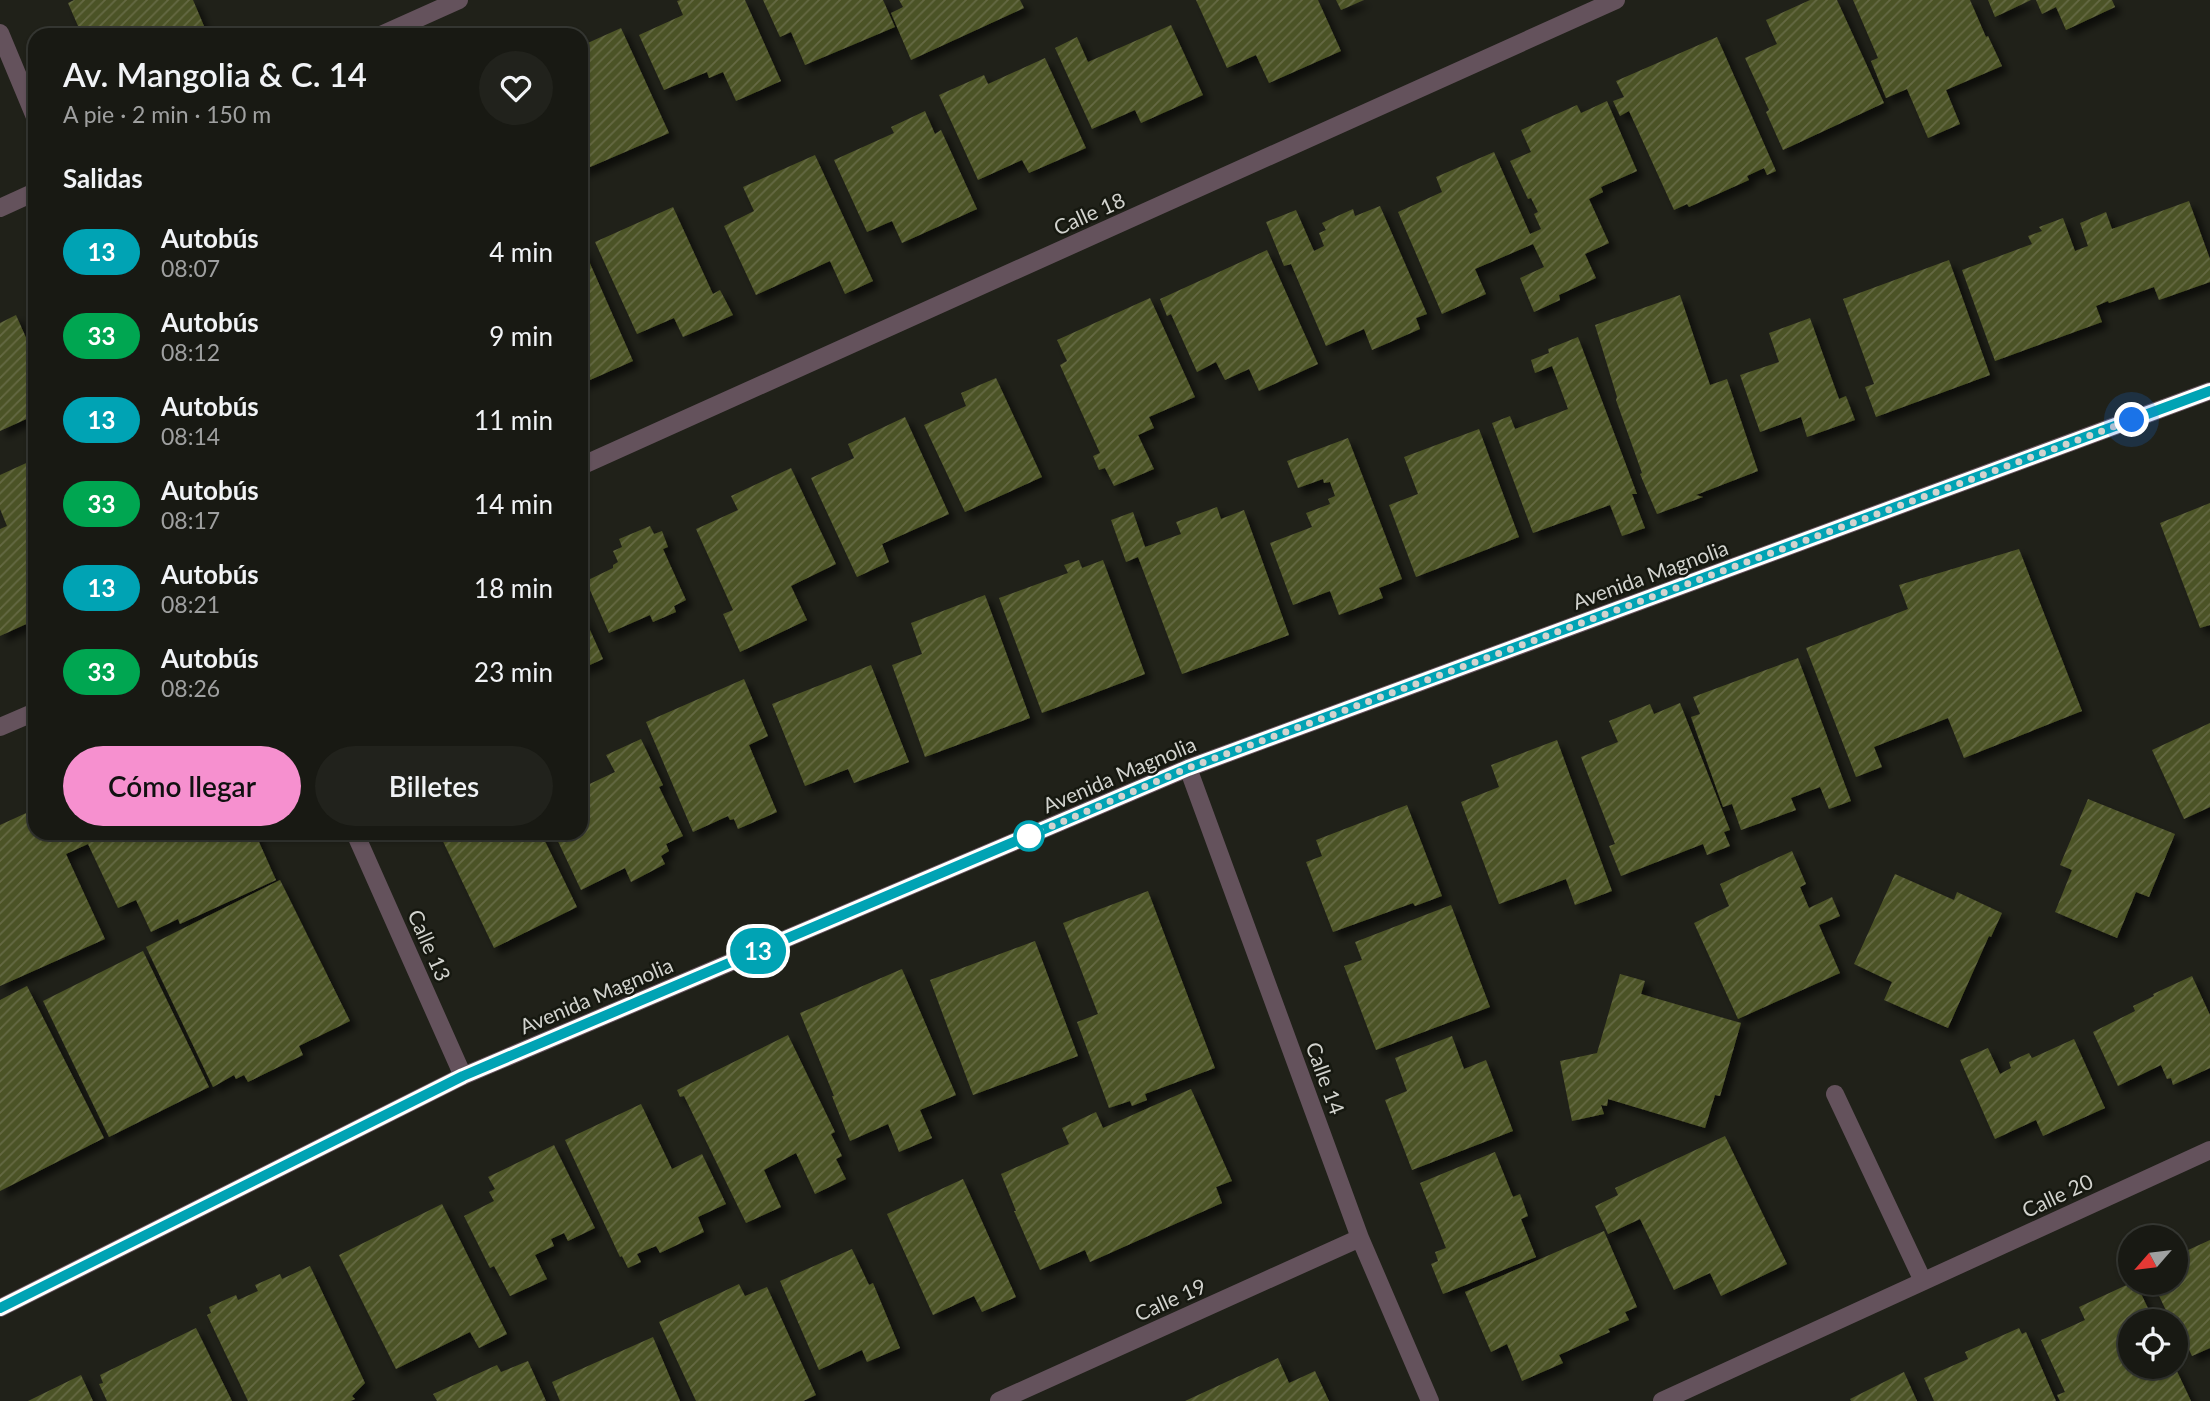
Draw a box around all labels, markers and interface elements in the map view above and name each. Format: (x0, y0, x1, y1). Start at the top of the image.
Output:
button: heart (479, 51, 553, 125)
text: Av. Mangolia & C. 14 (63, 54, 367, 94)
text: A pie · 2 min · 150 m (63, 100, 271, 128)
text: Salidas (63, 162, 143, 194)
street label: Calle 18 (1050, 186, 1128, 240)
text: Autobús (161, 222, 259, 254)
text: 4 min (489, 236, 553, 268)
text: 13 (88, 237, 115, 266)
text: 08:07 (161, 254, 220, 282)
text: Autobús (161, 306, 259, 338)
text: 9 min (489, 320, 553, 352)
text: 33 (88, 321, 115, 350)
text: 08:12 (161, 338, 220, 366)
text: Autobús (161, 390, 259, 422)
your location (2114, 402, 2149, 437)
text: 11 min (474, 404, 553, 436)
text: 13 (88, 405, 115, 434)
text: 08:14 (161, 422, 220, 450)
text: Autobús (161, 474, 259, 506)
text: 14 min (474, 488, 553, 520)
text: 33 (88, 489, 115, 518)
text: 08:17 (161, 506, 220, 534)
street label: Avenida Magnolia (1569, 534, 1731, 614)
text: Autobús (161, 558, 259, 590)
text: 18 min (474, 572, 553, 604)
text: 13 (88, 573, 115, 602)
text: 08:21 (161, 590, 220, 618)
text: Autobús (161, 642, 259, 674)
text: 23 min (474, 656, 553, 688)
text: 33 (88, 657, 115, 686)
text: 08:26 (161, 674, 220, 702)
street label: Avenida Magnolia (1039, 730, 1199, 818)
button: Cómo llegar (63, 746, 301, 826)
button: Billetes (315, 746, 553, 826)
unlabelled marker (1014, 821, 1044, 851)
street label: Calle 13 (403, 906, 457, 984)
line badge: 13 (726, 928, 790, 974)
text: 13 (744, 936, 772, 965)
street label: Avenida Magnolia (516, 951, 676, 1039)
street label: Calle 14 (1301, 1038, 1351, 1118)
street label: Calle 20 (2018, 1168, 2096, 1222)
north arrow (2118, 1225, 2188, 1295)
map controls (2118, 1225, 2188, 1379)
street label: Calle 19 (1131, 1272, 1209, 1326)
button: locate (2118, 1309, 2188, 1379)

